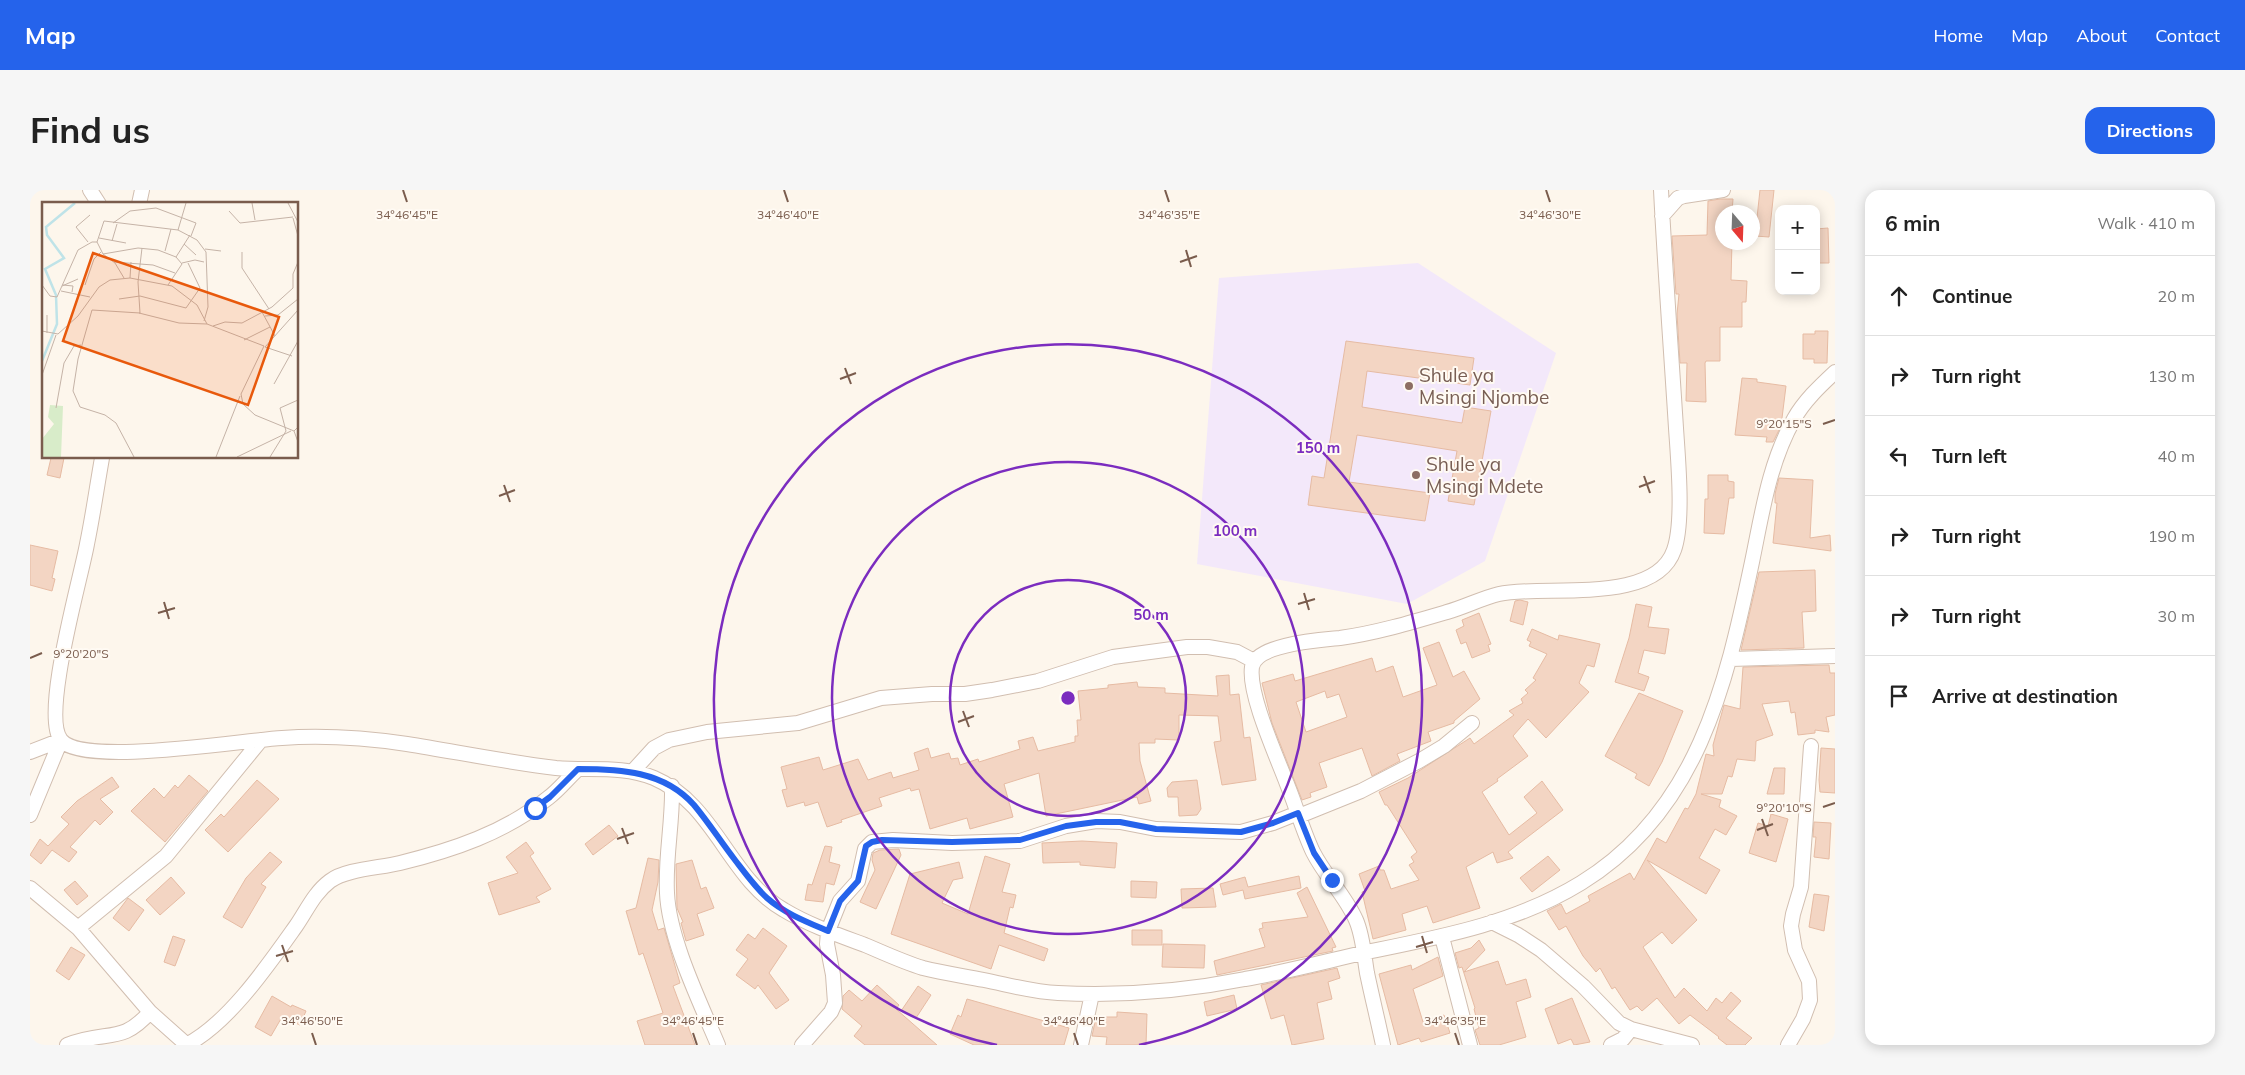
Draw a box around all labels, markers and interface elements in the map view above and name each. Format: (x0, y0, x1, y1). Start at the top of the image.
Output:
text: Map (25, 20, 76, 50)
text: Home (1933, 24, 1983, 47)
text: Map (2011, 24, 2048, 47)
text: About (2076, 24, 2127, 47)
text: Contact (2155, 24, 2220, 47)
button: Directions (2085, 107, 2215, 154)
text: Find us (30, 108, 150, 152)
inset map (42, 202, 299, 459)
north arrow (1715, 205, 1760, 250)
map controls (1775, 205, 1820, 295)
button: + (1775, 205, 1820, 250)
text: 34°46'45"E (376, 207, 438, 222)
text: 34°46'40"E (757, 207, 819, 222)
text: 34°46'35"E (1138, 207, 1200, 222)
text: 34°46'30"E (1519, 207, 1581, 222)
text: 6 min (1885, 210, 1940, 236)
text: Walk · 410 m (2097, 213, 2195, 233)
button: − (1775, 250, 1820, 295)
icon: ahead (1885, 282, 1913, 310)
text: Continue (1932, 284, 2012, 308)
text: 20 m (2158, 286, 2195, 306)
icon: right (1885, 362, 1913, 390)
place label: Shule ya Msingi Njombe (1419, 363, 1549, 409)
text: Turn right (1932, 364, 2021, 388)
text: 130 m (2148, 366, 2195, 386)
marker: Shule ya Msingi Njombe (1403, 380, 1415, 392)
text: 9°20'15"S (1756, 416, 1812, 431)
text: 150 m (1296, 438, 1340, 457)
icon: left (1885, 442, 1913, 470)
text: Turn left (1932, 444, 2007, 468)
text: 40 m (2158, 446, 2195, 466)
place label: Shule ya Msingi Mdete (1426, 452, 1543, 498)
marker: Shule ya Msingi Mdete (1410, 469, 1422, 481)
text: 100 m (1213, 521, 1257, 540)
icon: right (1885, 522, 1913, 550)
text: Turn right (1932, 524, 2021, 548)
text: 190 m (2148, 526, 2195, 546)
icon: right (1885, 602, 1913, 630)
text: Turn right (1932, 604, 2021, 628)
text: 50 m (1133, 605, 1169, 624)
text: 30 m (2158, 606, 2195, 626)
text: 9°20'20"S (53, 646, 109, 661)
icon: arrive (1885, 682, 1913, 710)
text: Arrive at destination (1932, 684, 2118, 708)
centre of rings (1059, 689, 1077, 707)
route start (524, 797, 547, 820)
text: 9°20'10"S (1756, 800, 1812, 815)
route end (1321, 869, 1344, 892)
text: 34°46'50"E (281, 1013, 343, 1028)
text: 34°46'45"E (662, 1013, 724, 1028)
text: 34°46'40"E (1043, 1013, 1105, 1028)
text: 34°46'35"E (1424, 1013, 1486, 1028)

